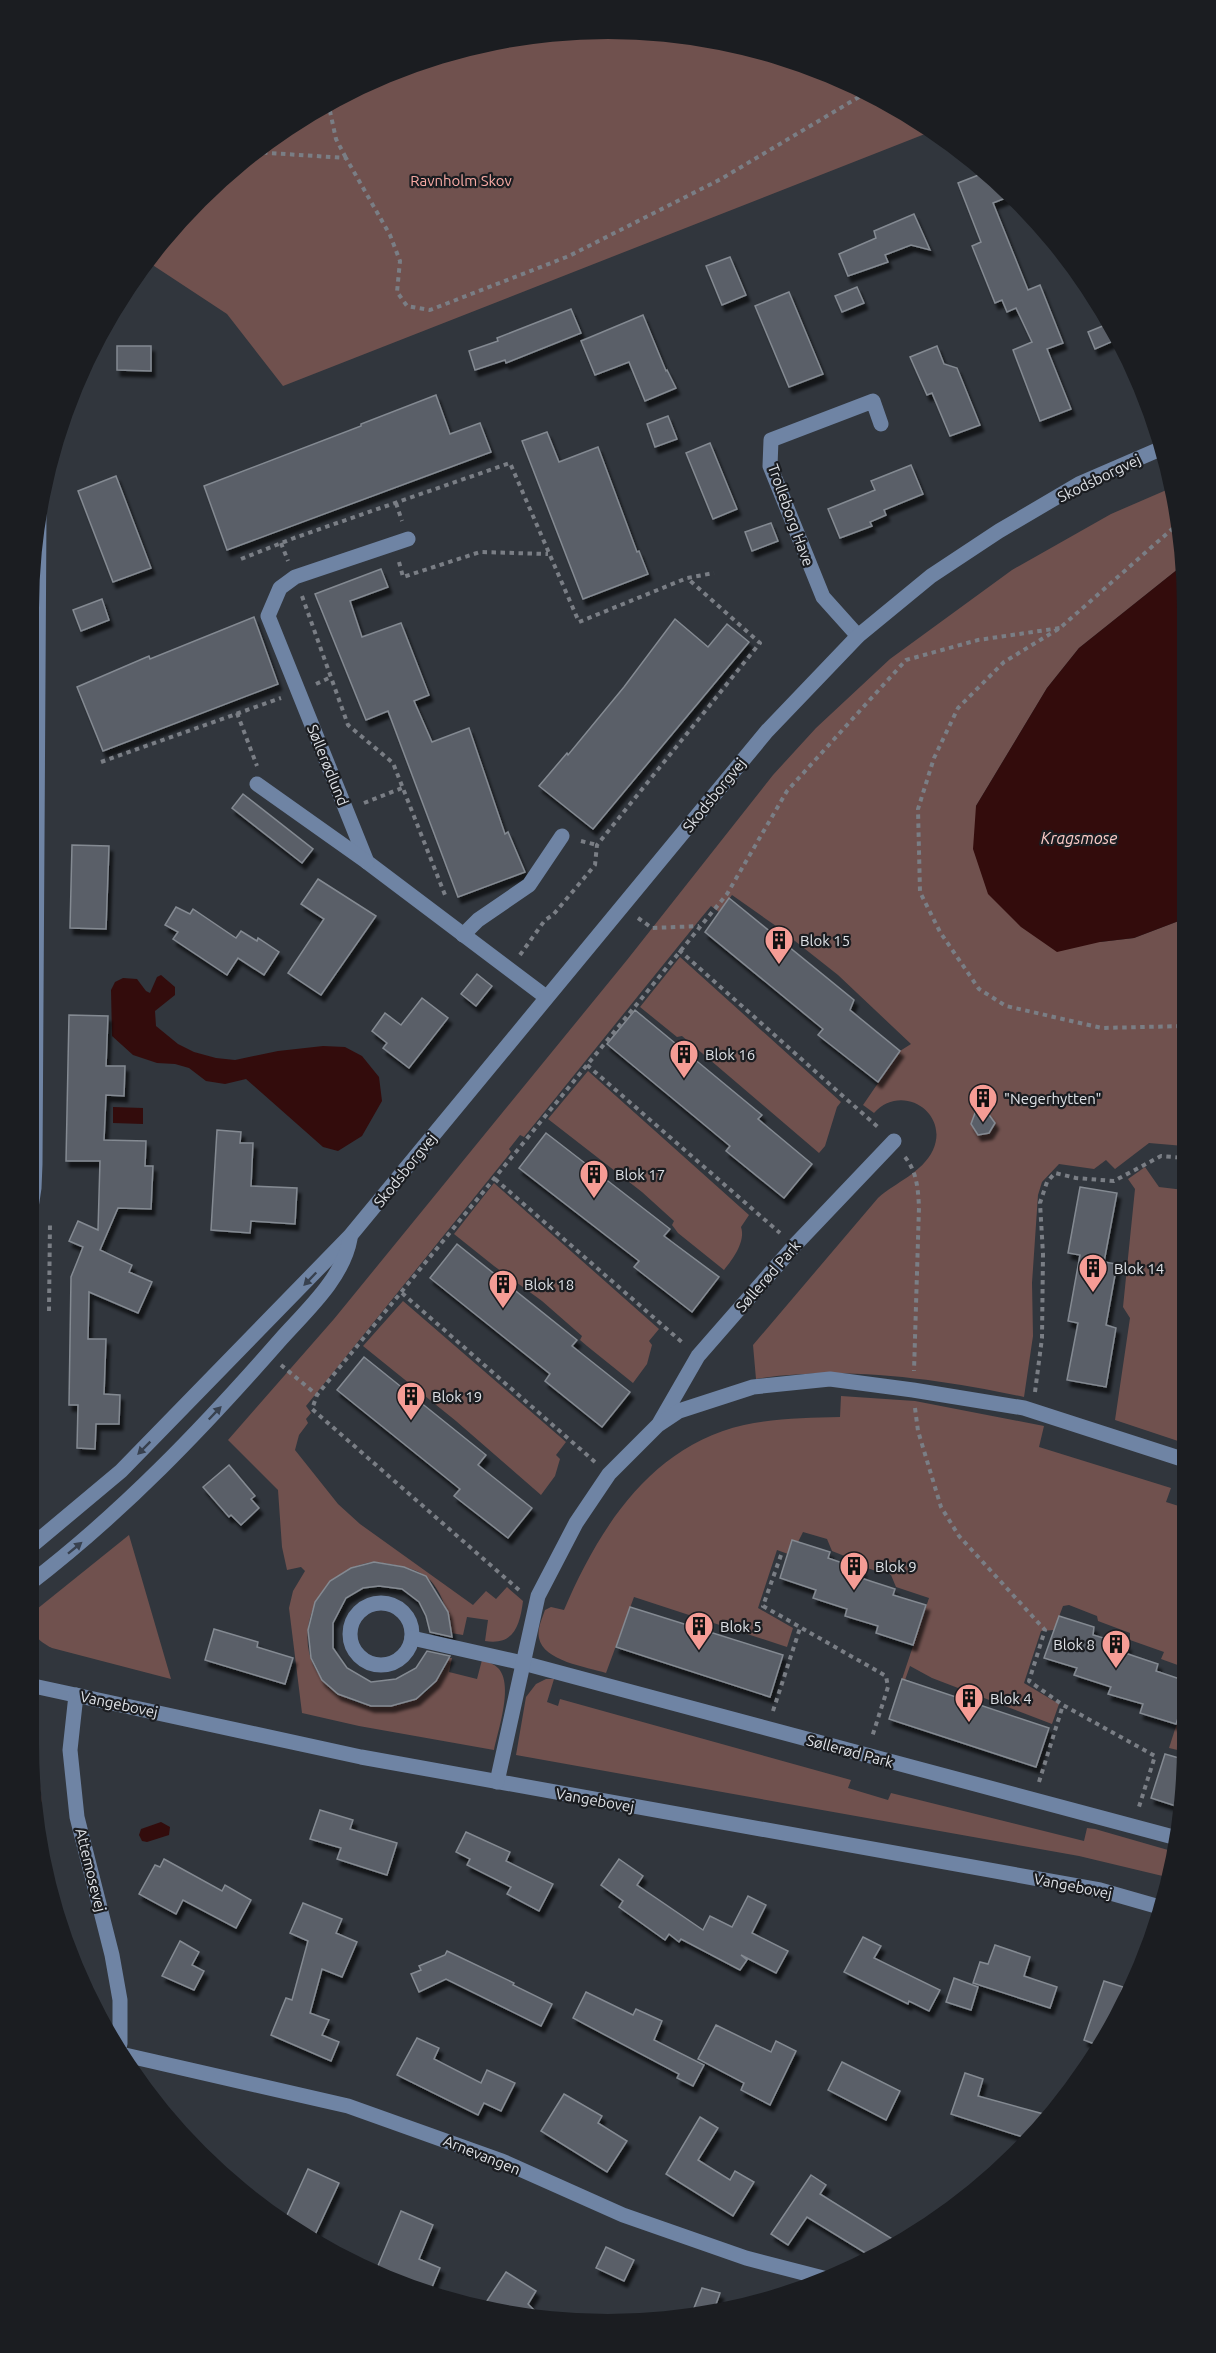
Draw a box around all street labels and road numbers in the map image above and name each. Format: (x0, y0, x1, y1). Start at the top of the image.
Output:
street label: Skodsborgvej (1055, 451, 1143, 505)
street label: Trolleborg Have (765, 462, 817, 568)
street label: Søllerødlund (304, 722, 352, 808)
street label: Skodsborgvej (679, 755, 749, 835)
street label: Skodsborgvej (370, 1130, 440, 1210)
street label: Søllerød Park (732, 1236, 804, 1315)
street label: Vangebovej (79, 1687, 159, 1721)
street label: Søllerød Park (805, 1731, 896, 1771)
street label: Vangebovej (555, 1785, 635, 1815)
street label: Attemosevej (72, 1826, 110, 1914)
street label: Vangebovej (1033, 1870, 1113, 1902)
street label: Arnevangen (441, 2132, 523, 2178)

